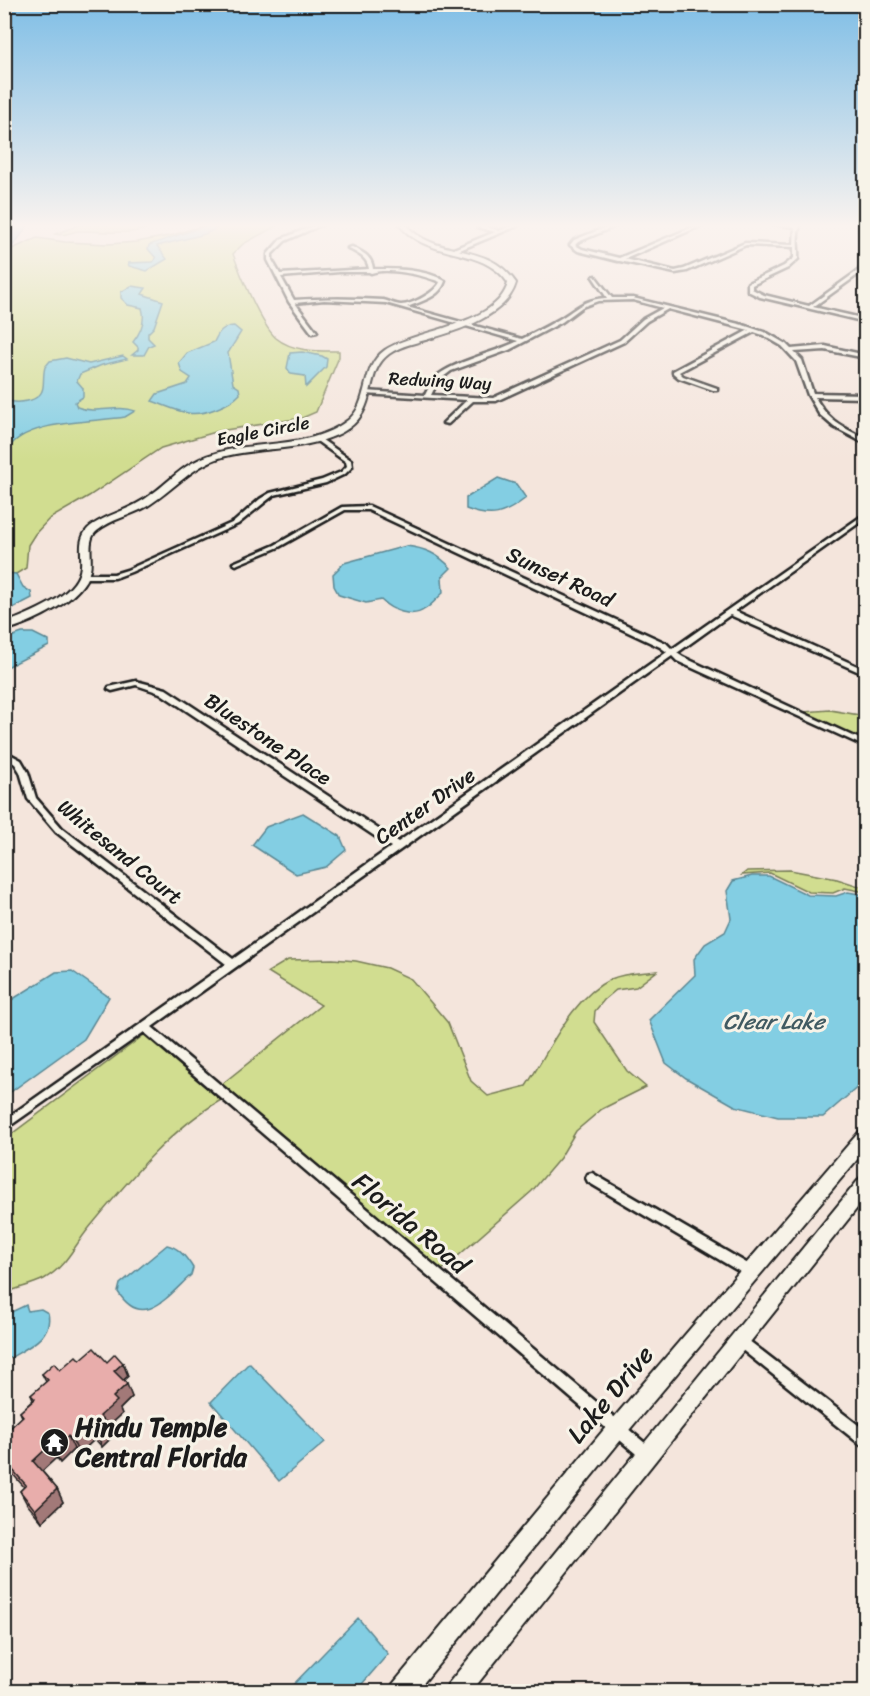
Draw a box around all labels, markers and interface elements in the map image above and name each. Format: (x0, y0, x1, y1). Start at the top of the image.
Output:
street label: Redwing Way (388, 362, 493, 400)
street label: Eagle Circle (214, 406, 312, 456)
street label: Sunset Road (500, 536, 622, 619)
street label: Bluestone Place (196, 682, 340, 796)
street label: Center Drive (366, 757, 484, 855)
street label: Whitesand Court (49, 789, 191, 915)
water label: Clear Lake (723, 1002, 827, 1041)
street label: Florida Road (342, 1160, 482, 1288)
street label: Lake Drive (555, 1334, 665, 1454)
place label: Hindu Temple Central Florida (74, 1404, 248, 1480)
temple icon: Hindu Temple Central Florida (38, 1426, 70, 1458)

